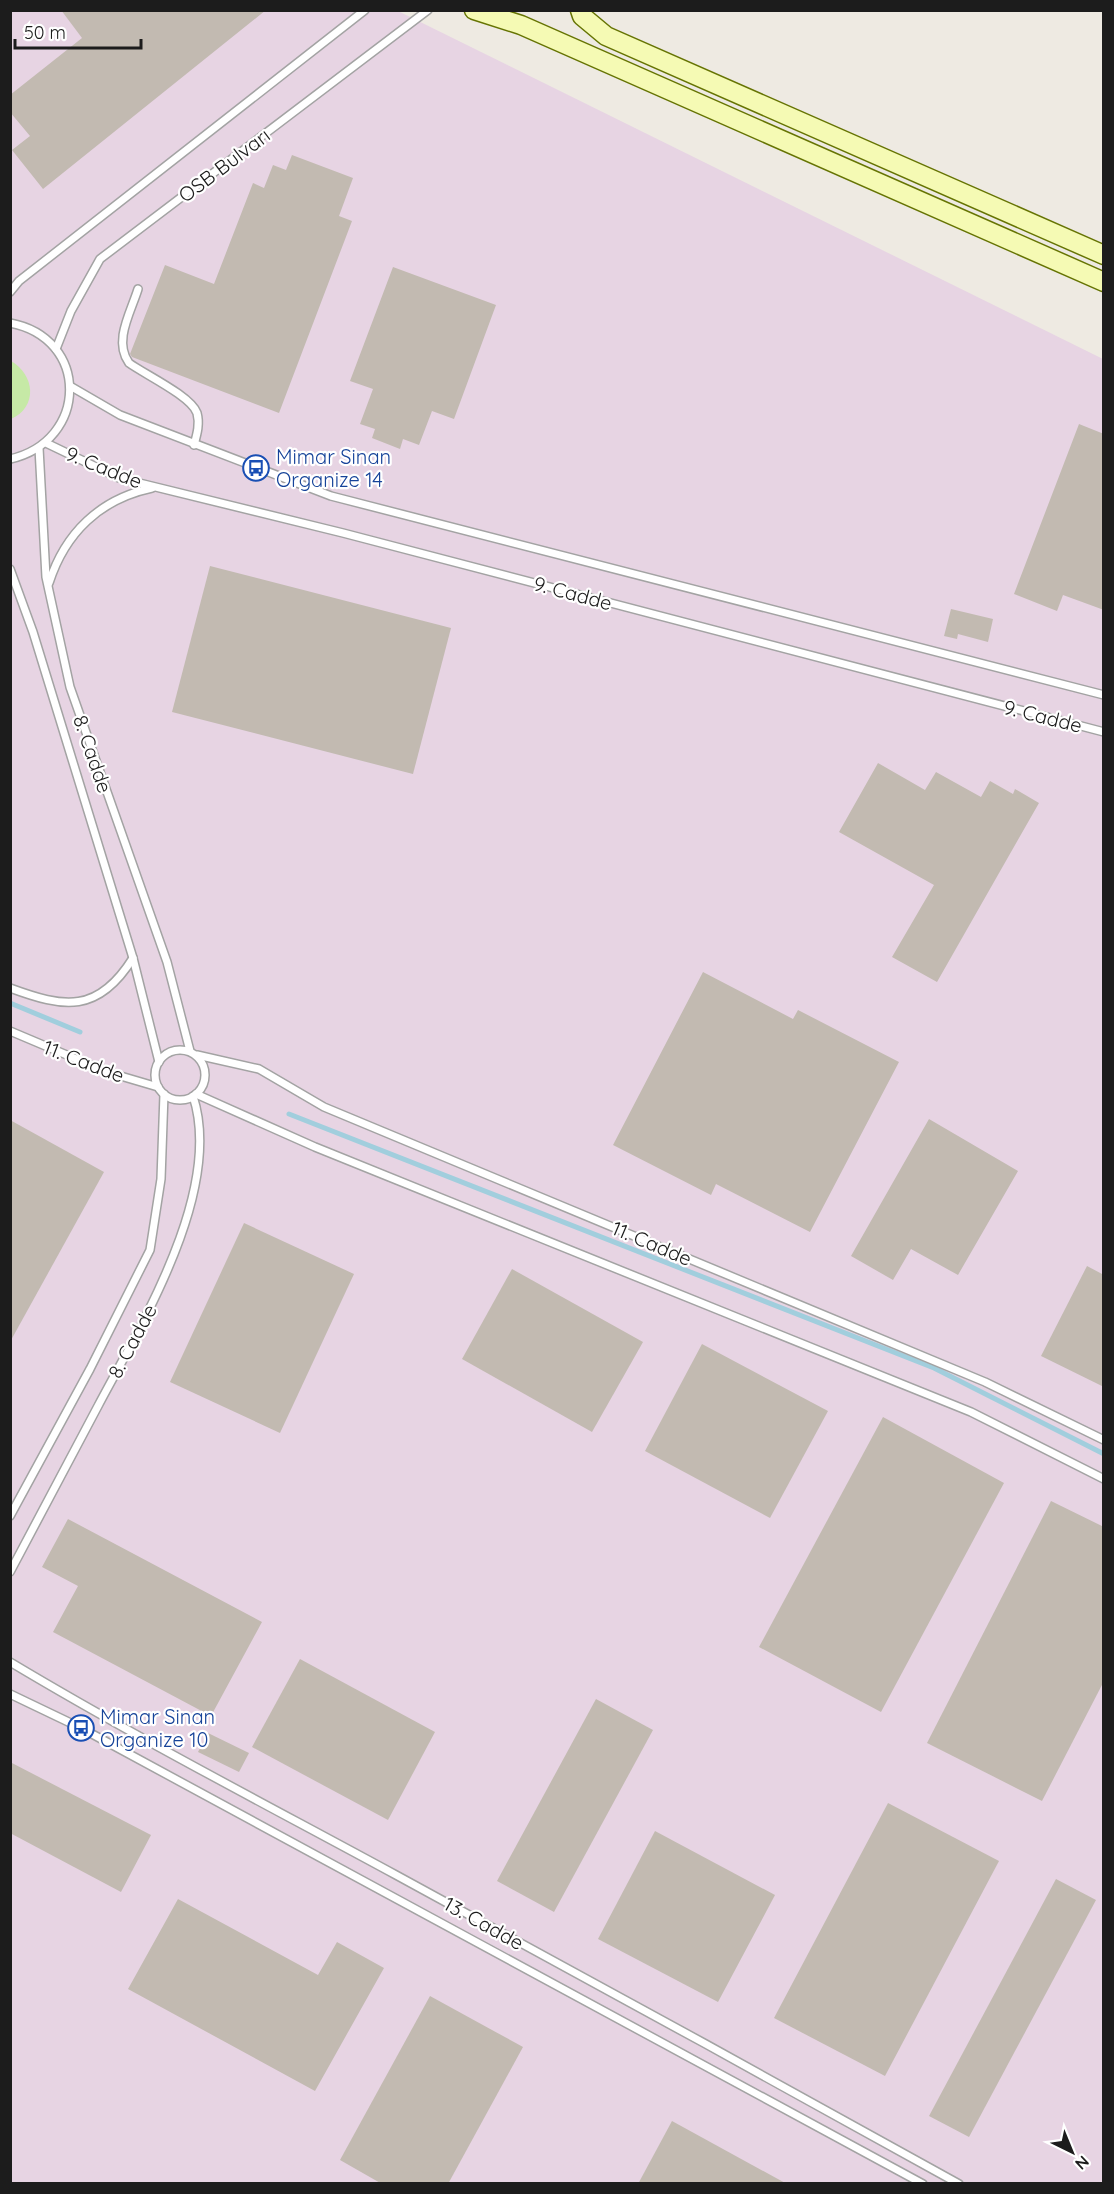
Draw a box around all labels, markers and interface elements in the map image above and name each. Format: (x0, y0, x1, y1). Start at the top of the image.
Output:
scale bar (15, 12, 141, 50)
text: 50 m (24, 21, 66, 44)
street label: OSB Bulvarı (173, 122, 275, 208)
street label: 9. Cadde (62, 440, 146, 494)
place label: Mimar Sinan Organize 14 (276, 444, 391, 492)
bus stop icon: Mimar Sinan Organize 14 (241, 453, 271, 483)
street label: 9. Cadde (531, 571, 615, 615)
street label: 9. Cadde (1001, 694, 1085, 738)
street label: 8. Cadde (68, 712, 118, 796)
street label: 11. Cadde (40, 1034, 128, 1088)
street label: 11. Cadde (608, 1215, 696, 1271)
street label: 8. Cadde (102, 1300, 162, 1382)
place label: Mimar Sinan Organize 10 (100, 1704, 215, 1752)
bus stop icon: Mimar Sinan Organize 10 (66, 1713, 96, 1743)
street label: 13. Cadde (440, 1891, 528, 1955)
north arrow (1042, 2122, 1102, 2182)
text: N (1071, 2152, 1093, 2174)

